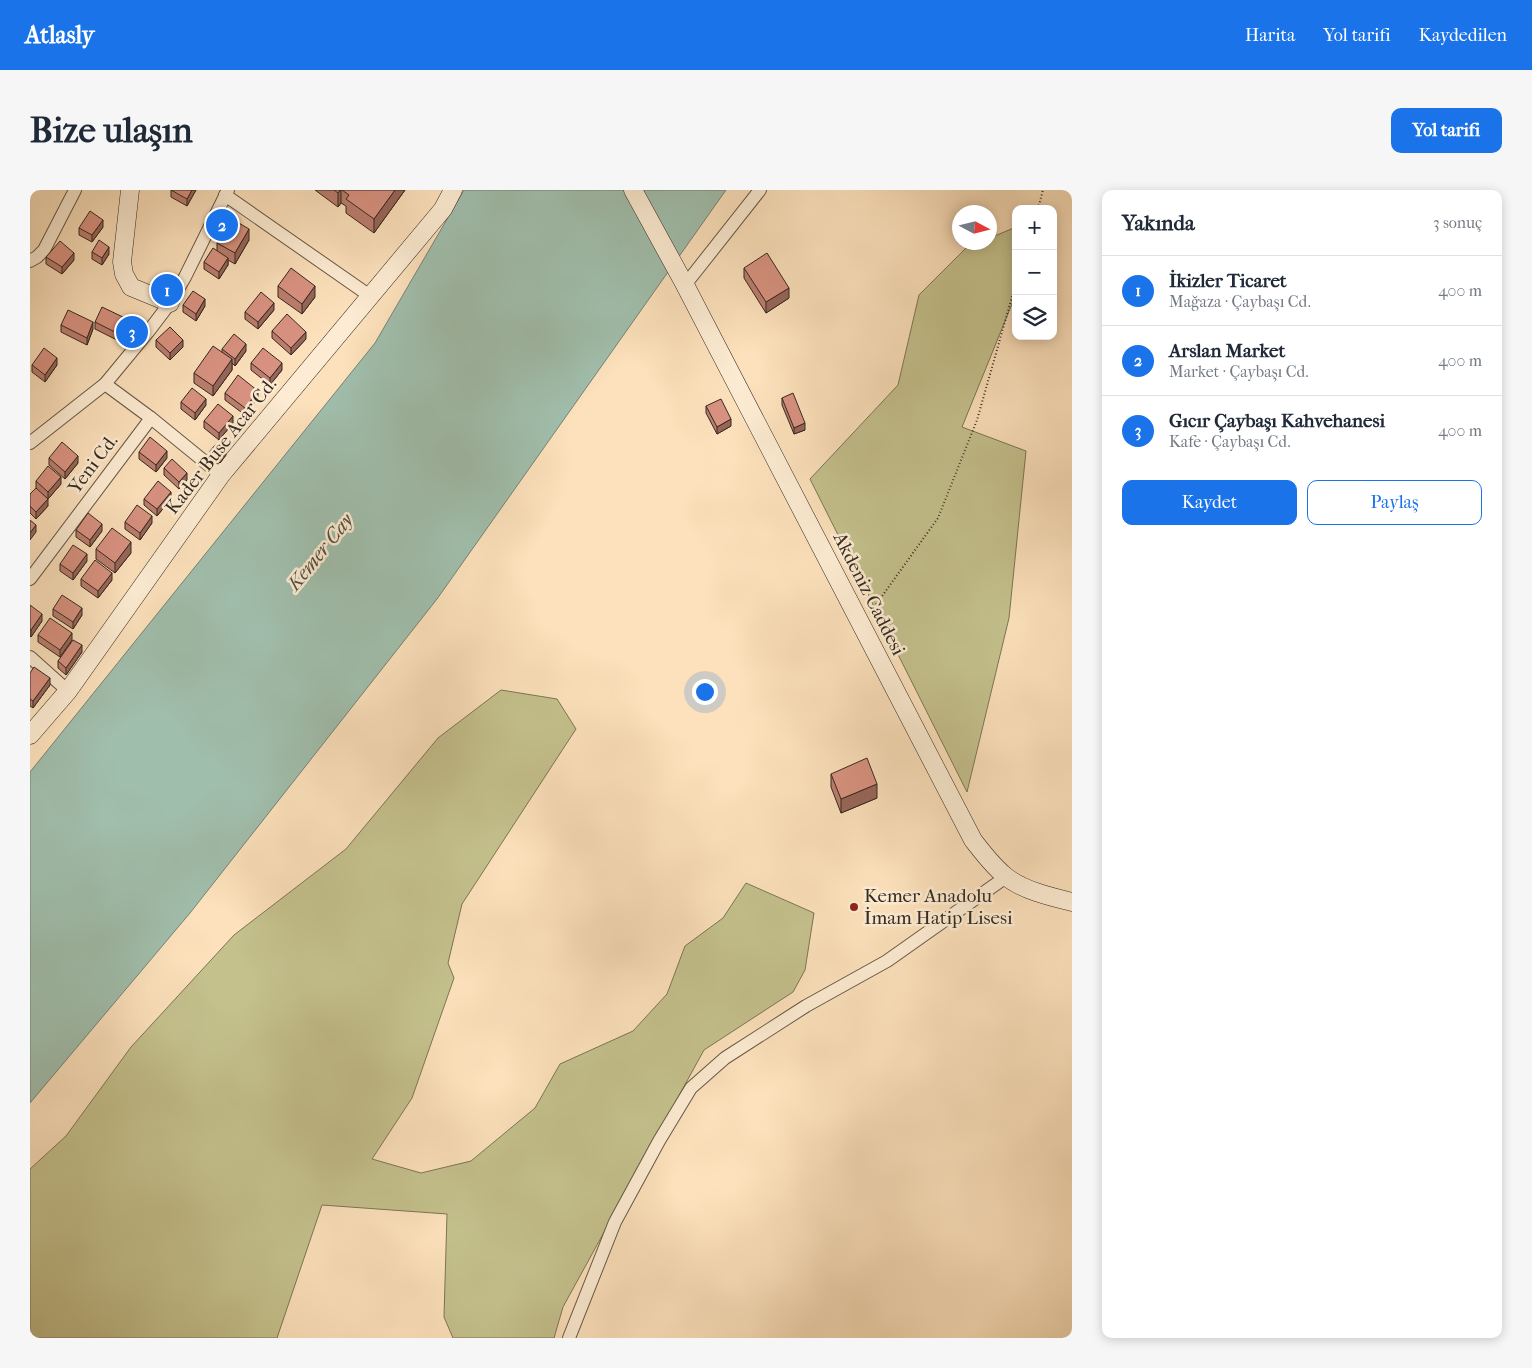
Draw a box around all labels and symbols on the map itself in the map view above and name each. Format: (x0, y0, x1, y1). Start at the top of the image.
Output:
north arrow (952, 205, 997, 250)
pin: 2 (206, 206, 238, 244)
pin: 1 (151, 271, 183, 309)
pin: 3 (116, 313, 148, 351)
street label: Kader Buse Acar Cd. (161, 373, 281, 519)
street label: Yeni Cd. (63, 430, 122, 499)
water label: Kemer Cay (281, 509, 358, 596)
street label: Akdeniz Caddesi (828, 528, 910, 659)
your location (692, 679, 718, 705)
place label: Kemer Anadolu İmam Hatip Lisesi (864, 885, 1013, 929)
marker: Kemer Anadolu İmam Hatip Lisesi (848, 901, 860, 913)

